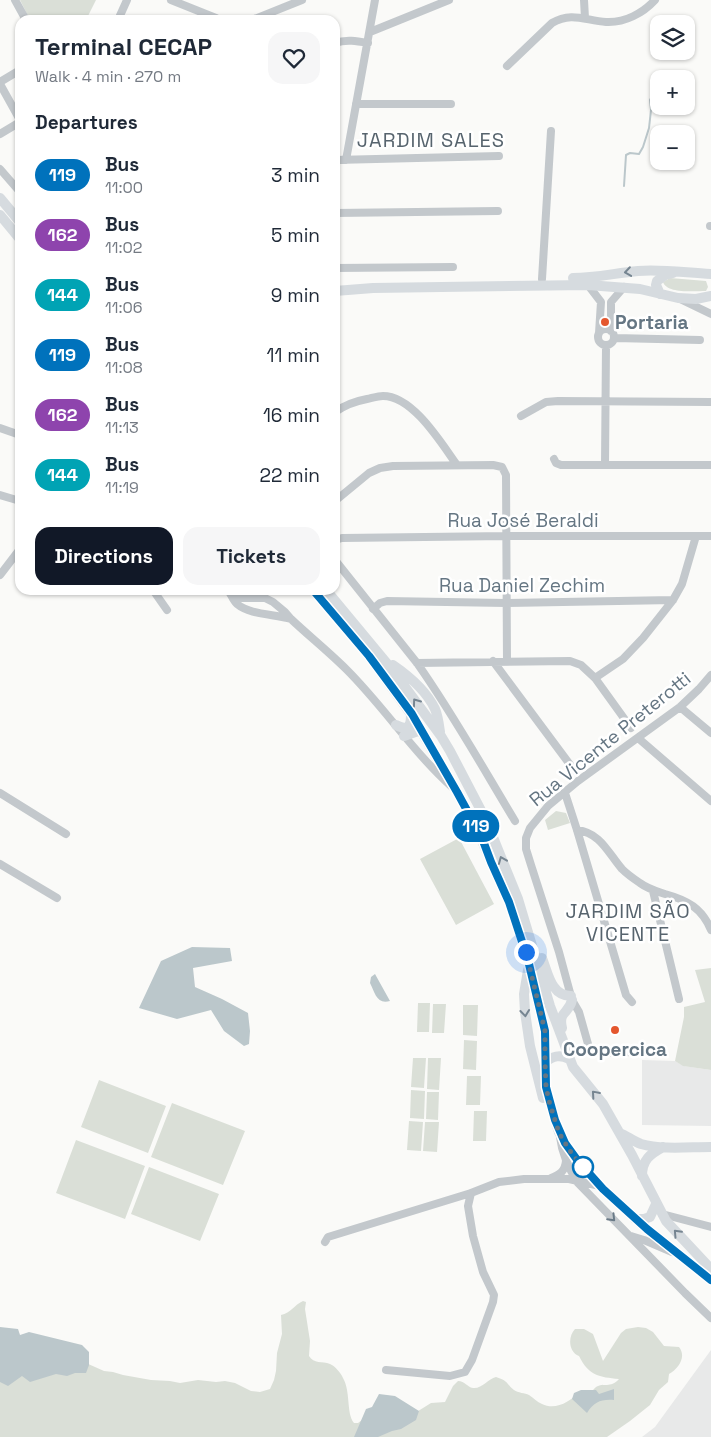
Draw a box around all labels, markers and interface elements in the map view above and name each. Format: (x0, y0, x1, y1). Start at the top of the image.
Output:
map controls (650, 15, 695, 170)
button: layers (650, 15, 695, 60)
text: Terminal CECAP (35, 31, 212, 62)
button: heart (268, 32, 320, 84)
text: Walk · 4 min · 270 m (35, 66, 181, 87)
button: + (650, 70, 695, 115)
text: Departures (35, 110, 138, 135)
button: − (650, 125, 695, 170)
district label: JARDIM SALES (357, 127, 505, 153)
text: Bus (105, 152, 139, 177)
text: 119 (49, 163, 76, 186)
text: 3 min (271, 163, 320, 188)
text: 11:00 (105, 177, 143, 198)
text: Bus (105, 212, 139, 237)
text: 162 (48, 223, 77, 246)
text: 5 min (271, 223, 320, 248)
text: 11:02 (105, 237, 142, 258)
one-way arrow (624, 267, 632, 277)
text: Bus (105, 272, 139, 297)
text: 144 (47, 283, 78, 306)
text: 9 min (271, 283, 320, 308)
text: 11:06 (105, 297, 142, 318)
place label: Portaria (615, 310, 689, 335)
marker: Portaria (599, 316, 611, 328)
text: Bus (105, 332, 139, 357)
text: 119 (49, 343, 76, 366)
text: 11 min (267, 343, 320, 368)
text: 11:08 (105, 357, 143, 378)
text: Bus (105, 392, 139, 417)
text: 162 (48, 403, 77, 426)
text: 16 min (263, 403, 320, 428)
text: 11:13 (105, 417, 139, 438)
text: Bus (105, 452, 139, 477)
text: 144 (47, 463, 78, 486)
text: 22 min (260, 463, 320, 488)
text: 11:19 (105, 477, 139, 498)
street label: Rua José Beraldi (447, 508, 599, 533)
button: Directions (35, 527, 173, 585)
button: Tickets (183, 527, 320, 585)
street label: Rua Daniel Zechim (439, 573, 605, 598)
street label: Rua Vicente Preterotti (524, 666, 696, 812)
one-way arrow (414, 699, 422, 708)
line badge: 119 (447, 810, 505, 842)
text: 119 (462, 814, 490, 837)
one-way arrow (498, 856, 508, 865)
district label: JARDIM SÃO VICENTE (565, 898, 691, 947)
your location (514, 940, 539, 965)
one-way arrow (519, 1009, 530, 1017)
marker: Coopercica (609, 1024, 621, 1036)
place label: Coopercica (563, 1037, 667, 1062)
one-way arrow (593, 1091, 601, 1100)
unlabelled marker (572, 1156, 594, 1178)
one-way arrow (606, 1212, 615, 1221)
one-way arrow (674, 1230, 683, 1239)

